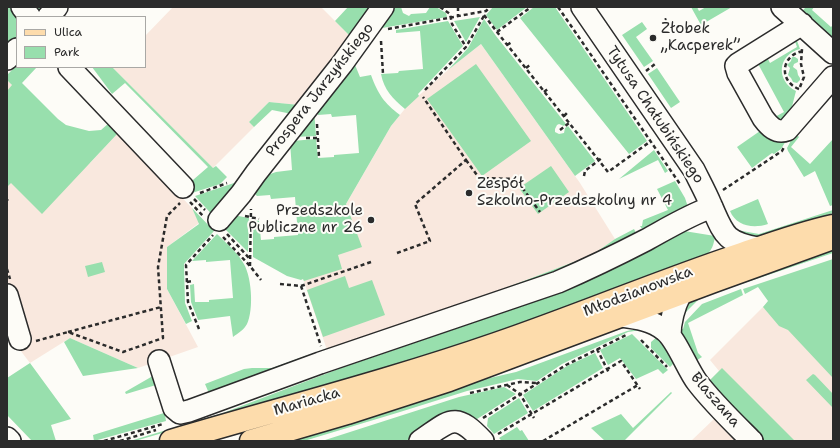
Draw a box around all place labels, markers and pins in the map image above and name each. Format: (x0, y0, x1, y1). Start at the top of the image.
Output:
place label: Żłobek „Kacperek” (661, 20, 740, 55)
marker: Żłobek „Kacperek” (648, 33, 658, 43)
place label: Zespół Szkolno-Przedszkolny nr 4 (477, 175, 672, 210)
marker: Zespół Szkolno-Przedszkolny nr 4 (464, 188, 474, 198)
place label: Przedszkole Publiczne nr 26 (248, 202, 363, 237)
marker: Przedszkole Publiczne nr 26 (366, 215, 376, 225)

